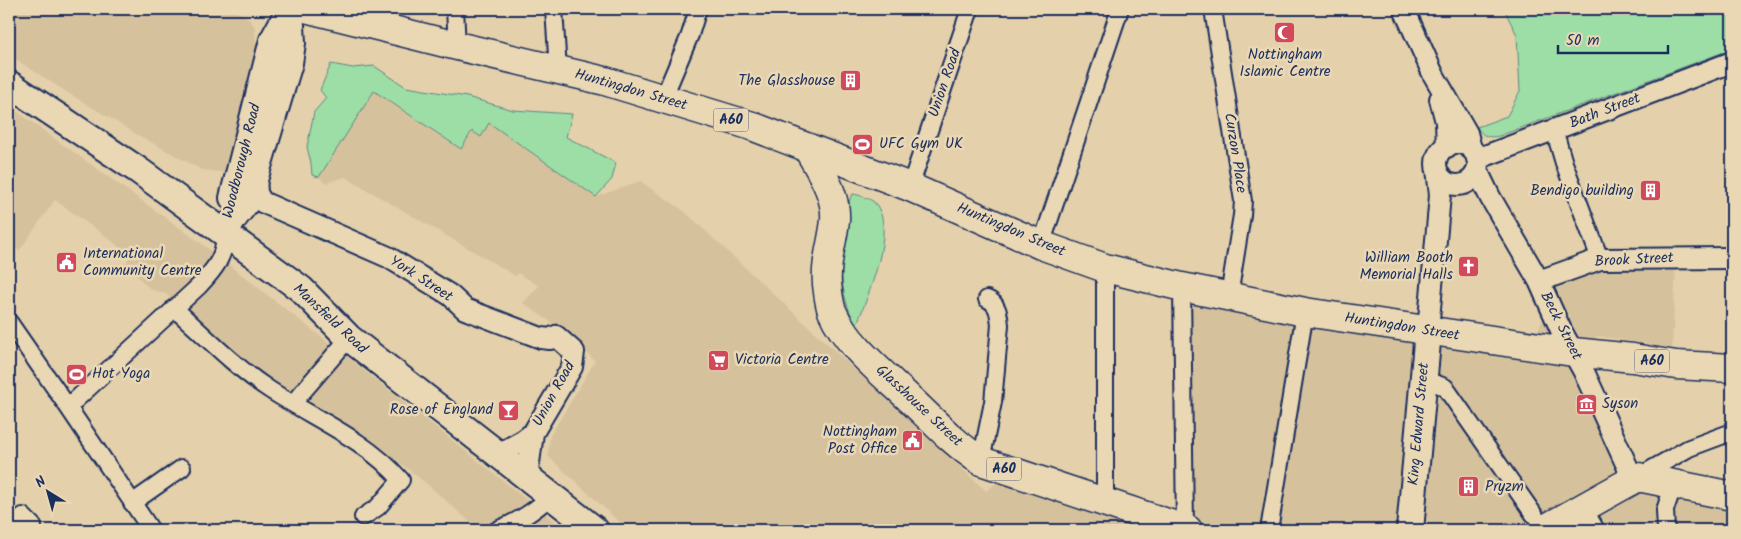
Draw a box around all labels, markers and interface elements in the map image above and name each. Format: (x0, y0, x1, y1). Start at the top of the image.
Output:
mosque icon: Nottingham Islamic Centre (1273, 20, 1297, 44)
scale bar (1558, 22, 1668, 54)
text: 50 m (1566, 29, 1600, 53)
place label: Nottingham Islamic Centre (1239, 43, 1331, 84)
street label: Union Road (922, 45, 968, 121)
street label: Huntingdon Street (572, 62, 690, 118)
place label: The Glasshouse (738, 69, 835, 93)
building icon: The Glasshouse (839, 69, 863, 93)
street label: Bath Street (1566, 86, 1644, 136)
street label: Woodborough Road (216, 100, 268, 221)
road number: A60 (714, 108, 748, 132)
street label: Curzon Place (1217, 111, 1253, 195)
sports icon: UFC Gym UK (851, 132, 875, 156)
place label: UFC Gym UK (879, 132, 963, 156)
place label: Bendigo building (1530, 179, 1634, 203)
building icon: Bendigo building (1638, 179, 1662, 203)
street label: Huntingdon Street (953, 196, 1069, 264)
place label: International Community Centre (83, 242, 202, 283)
place label: William Booth Memorial Halls (1360, 246, 1454, 287)
street label: Brook Street (1594, 246, 1674, 274)
street label: York Street (384, 249, 458, 309)
public building icon: International Community Centre (55, 251, 79, 275)
church icon: William Booth Memorial Halls (1457, 255, 1481, 279)
street label: Mansfield Road (287, 278, 373, 361)
street label: Beck Street (1533, 288, 1589, 365)
street label: Huntingdon Street (1343, 306, 1461, 348)
supermarket icon: Victoria Centre (707, 348, 731, 372)
place label: Victoria Centre (735, 348, 829, 372)
road number: A60 (1634, 350, 1670, 372)
street label: Union Road (526, 357, 582, 431)
street label: Glasshouse Street (870, 359, 968, 453)
street label: King Edward Street (1402, 361, 1436, 487)
sports icon: Hot Yoga (64, 362, 88, 386)
place label: Hot Yoga (92, 362, 150, 386)
museum icon: Syson (1574, 392, 1598, 416)
place label: Syson (1602, 392, 1638, 416)
place label: Rose of England (390, 398, 494, 422)
bar icon: Rose of England (497, 398, 521, 422)
place label: Nottingham Post Office (823, 420, 897, 461)
public building icon: Nottingham Post Office (901, 429, 925, 453)
road number: A60 (986, 458, 1022, 480)
north arrow (22, 466, 72, 516)
text: N (31, 471, 51, 494)
building icon: Pryzm (1457, 475, 1481, 499)
place label: Pryzm (1485, 475, 1524, 499)

